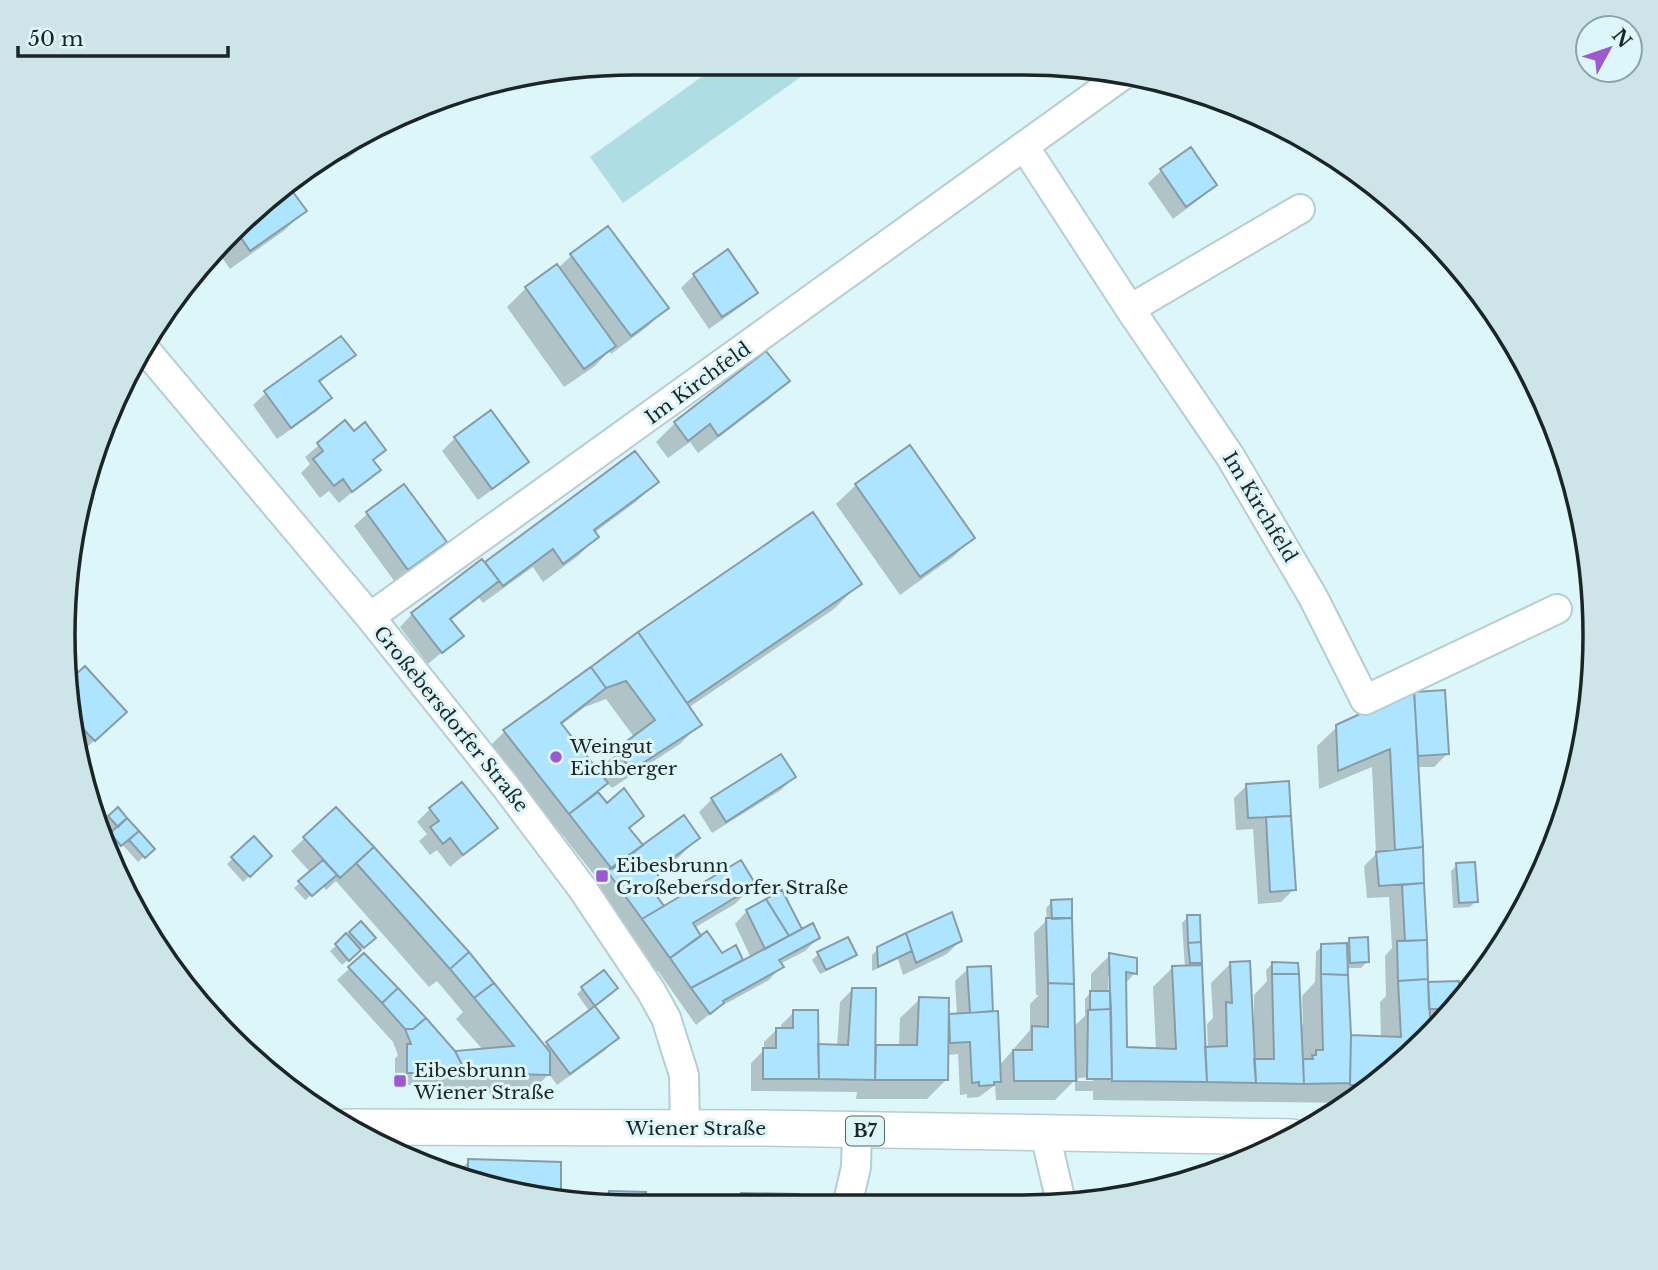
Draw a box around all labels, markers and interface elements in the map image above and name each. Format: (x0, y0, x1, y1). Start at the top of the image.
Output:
scale bar (18, 14, 228, 58)
north arrow (1574, 14, 1644, 84)
text: N (1607, 24, 1636, 53)
text: 50 m (28, 26, 84, 52)
street label: Im Kirchfeld (641, 337, 755, 429)
street label: Im Kirchfeld (1218, 448, 1302, 566)
street label: Großebersdorfer Straße (369, 621, 533, 817)
place label: Weingut Eichberger (569, 735, 677, 780)
marker: Weingut Eichberger (548, 749, 564, 765)
place label: Eibesbrunn Großebersdorfer Straße (616, 854, 848, 899)
marker: Eibesbrunn Großebersdorfer Straße (594, 868, 610, 884)
place label: Eibesbrunn Wiener Straße (413, 1059, 554, 1104)
marker: Eibesbrunn Wiener Straße (392, 1073, 408, 1089)
road number: B7 (846, 1116, 884, 1146)
street label: Wiener Straße (625, 1117, 766, 1140)

